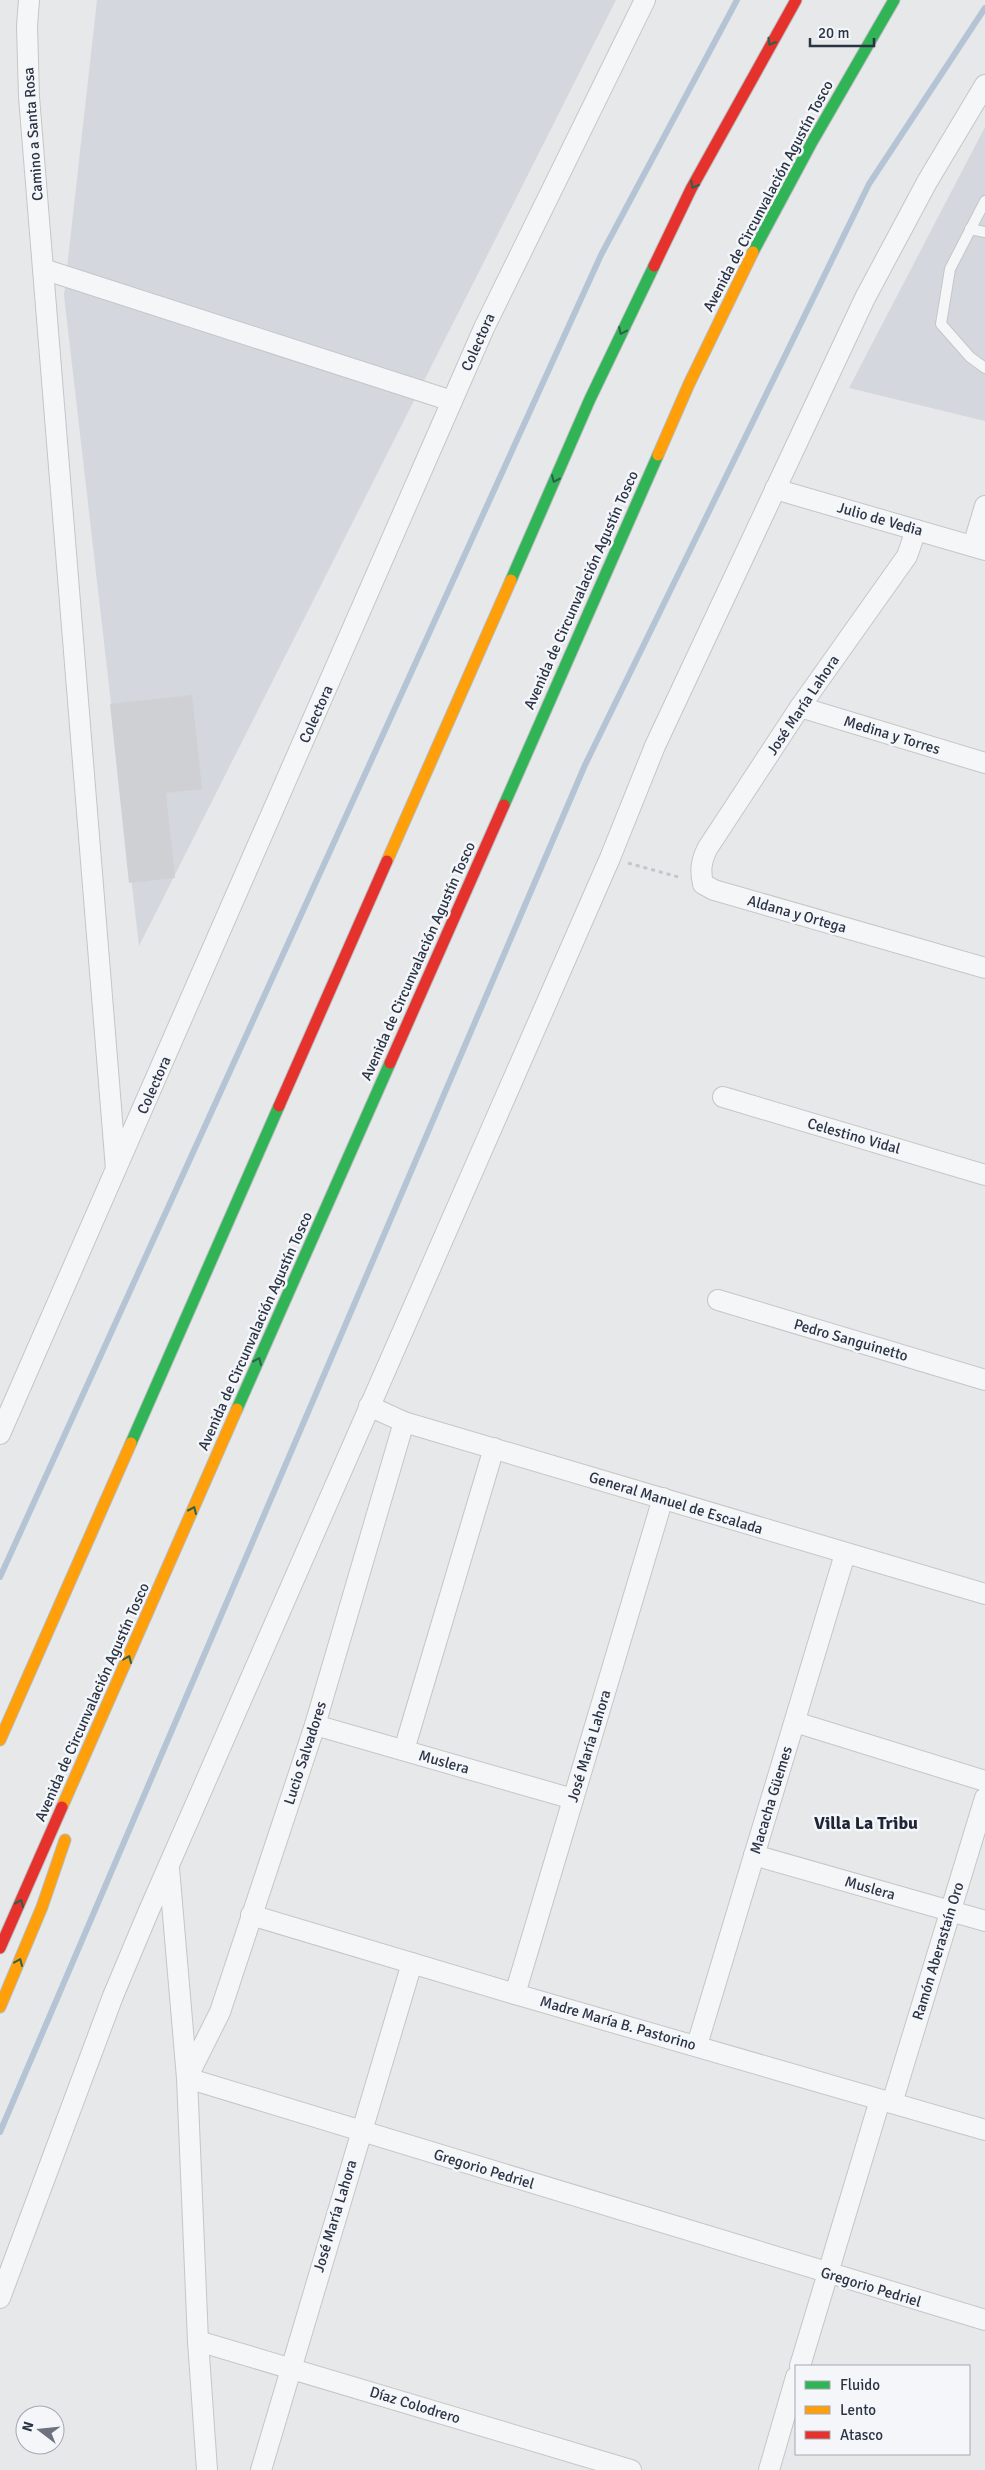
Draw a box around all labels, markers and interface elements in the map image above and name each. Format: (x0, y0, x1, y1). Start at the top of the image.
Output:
scale bar (810, 15, 874, 47)
text: 20 m (818, 24, 849, 42)
one-way arrow (768, 37, 778, 46)
street label: Camino a Santa Rosa (19, 67, 47, 201)
street label: Avenida de Circunvalación Agustín Tosco (699, 77, 837, 315)
one-way arrow (690, 180, 700, 189)
street label: Colectora (457, 310, 499, 374)
one-way arrow (618, 326, 628, 335)
street label: Avenida de Circunvalación Agustín Tosco (520, 468, 642, 712)
one-way arrow (551, 474, 562, 483)
street label: Julio de Vedia (835, 498, 925, 540)
street label: José María Lahora (763, 652, 843, 758)
street label: Colectora (295, 682, 337, 746)
street label: Medina y Torres (842, 712, 943, 758)
street label: Avenida de Circunvalación Agustín Tosco (357, 839, 479, 1083)
street label: Aldana y Ortega (745, 891, 849, 937)
street label: Colectora (133, 1053, 175, 1117)
street label: Celestino Vidal (805, 1114, 903, 1158)
street label: Avenida de Circunvalación Agustín Tosco (194, 1209, 316, 1453)
street label: Pedro Sanguinetto (792, 1315, 910, 1365)
one-way arrow (252, 1357, 263, 1366)
street label: General Manuel de Escalada (587, 1468, 765, 1538)
one-way arrow (187, 1506, 198, 1515)
street label: Avenida de Circunvalación Agustín Tosco (31, 1580, 153, 1824)
one-way arrow (122, 1655, 133, 1664)
street label: José María Lahora (563, 1688, 615, 1804)
street label: Lucio Salvadores (280, 1699, 330, 1807)
street label: Macacha Güemes (746, 1744, 796, 1856)
street label: Muslera (417, 1746, 471, 1778)
district label: Villa La Tribu (814, 1812, 918, 1834)
street label: Muslera (843, 1872, 897, 1904)
street label: Ramón Aberastaín Oro (908, 1880, 968, 2022)
one-way arrow (13, 1899, 24, 1908)
one-way arrow (13, 1958, 24, 1967)
street label: Madre María B. Pastorino (538, 1992, 698, 2054)
street label: Gregorio Pedriel (431, 2145, 537, 2193)
street label: José María Lahora (309, 2158, 361, 2274)
street label: Gregorio Pedriel (818, 2263, 924, 2311)
legend (795, 2365, 970, 2455)
text: Fluido (840, 2376, 880, 2394)
street label: Díaz Colodrero (367, 2383, 463, 2427)
text: Lento (840, 2401, 876, 2419)
north arrow (15, 2405, 65, 2455)
text: N (18, 2420, 37, 2434)
text: Atasco (840, 2426, 883, 2444)

